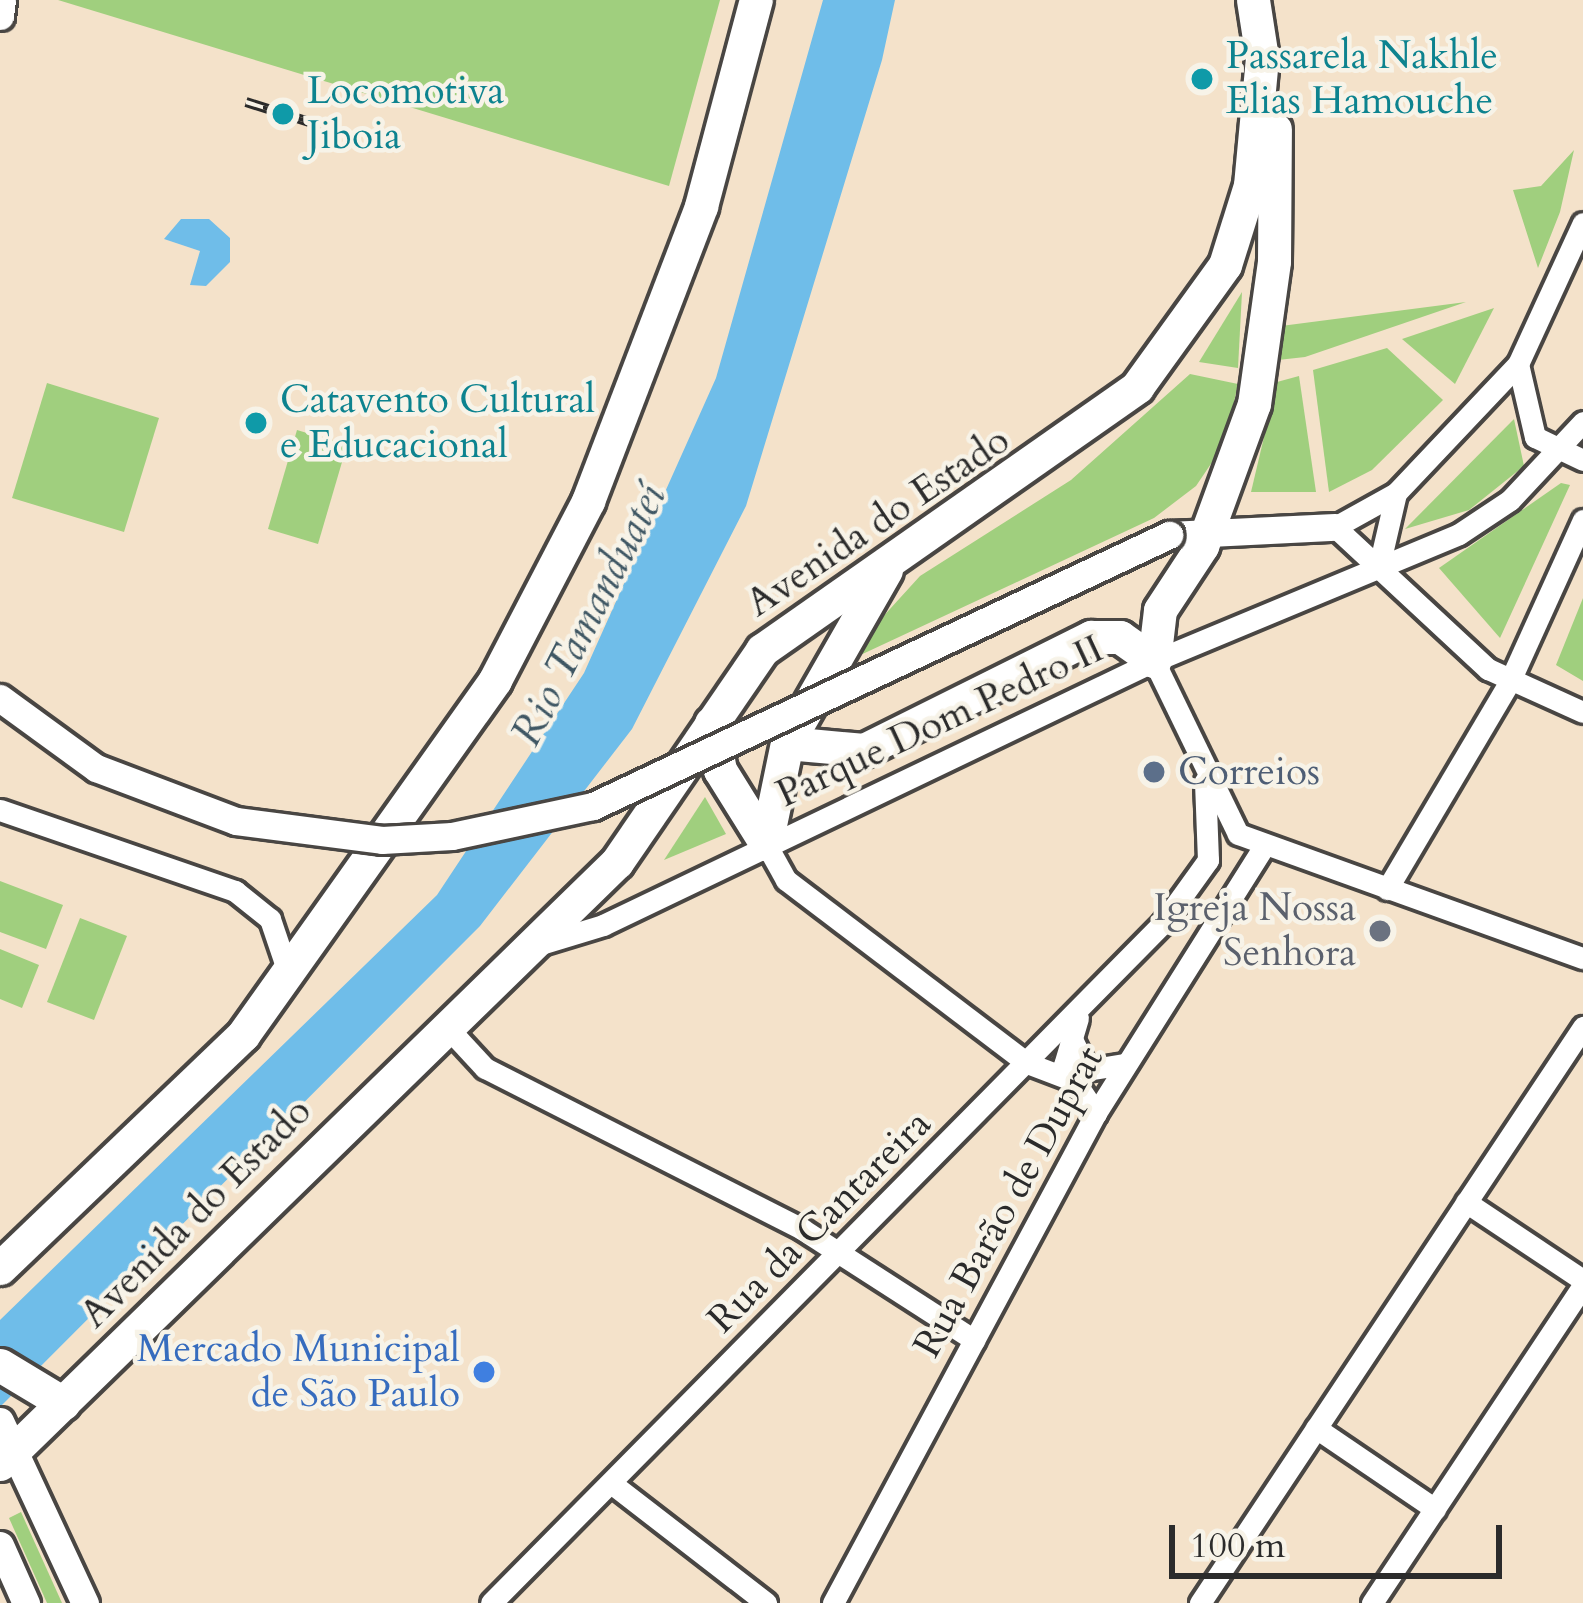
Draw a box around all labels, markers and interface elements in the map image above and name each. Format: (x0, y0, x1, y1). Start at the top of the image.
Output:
place label: Passarela Nakhle Elias Hamouche (1226, 34, 1498, 125)
marker: Passarela Nakhle Elias Hamouche (1189, 66, 1215, 92)
place label: Locomotiva Jiboia (307, 69, 504, 160)
marker: Locomotiva Jiboia (270, 101, 296, 127)
place label: Catavento Cultural e Educacional (280, 378, 595, 469)
marker: Catavento Cultural e Educacional (243, 410, 269, 436)
street label: Avenida do Estado (738, 417, 1018, 627)
water label: Rio Tamanduateí (501, 476, 677, 754)
street label: Parque Dom Pedro II (769, 626, 1111, 818)
place label: Correios (1178, 749, 1320, 795)
marker: Correios (1141, 759, 1167, 785)
place label: Igreja Nossa Senhora (1153, 886, 1356, 977)
marker: Igreja Nossa Senhora (1367, 918, 1393, 944)
street label: Rua Barão de Duprat (904, 1038, 1114, 1366)
street label: Avenida do Estado (71, 1088, 321, 1338)
street label: Rua da Cantareira (699, 1101, 941, 1343)
place label: Mercado Municipal de São Paulo (137, 1327, 460, 1418)
marker: Mercado Municipal de São Paulo (471, 1359, 497, 1385)
scale bar (1175, 1501, 1508, 1575)
text: 100 m (1190, 1521, 1285, 1570)

